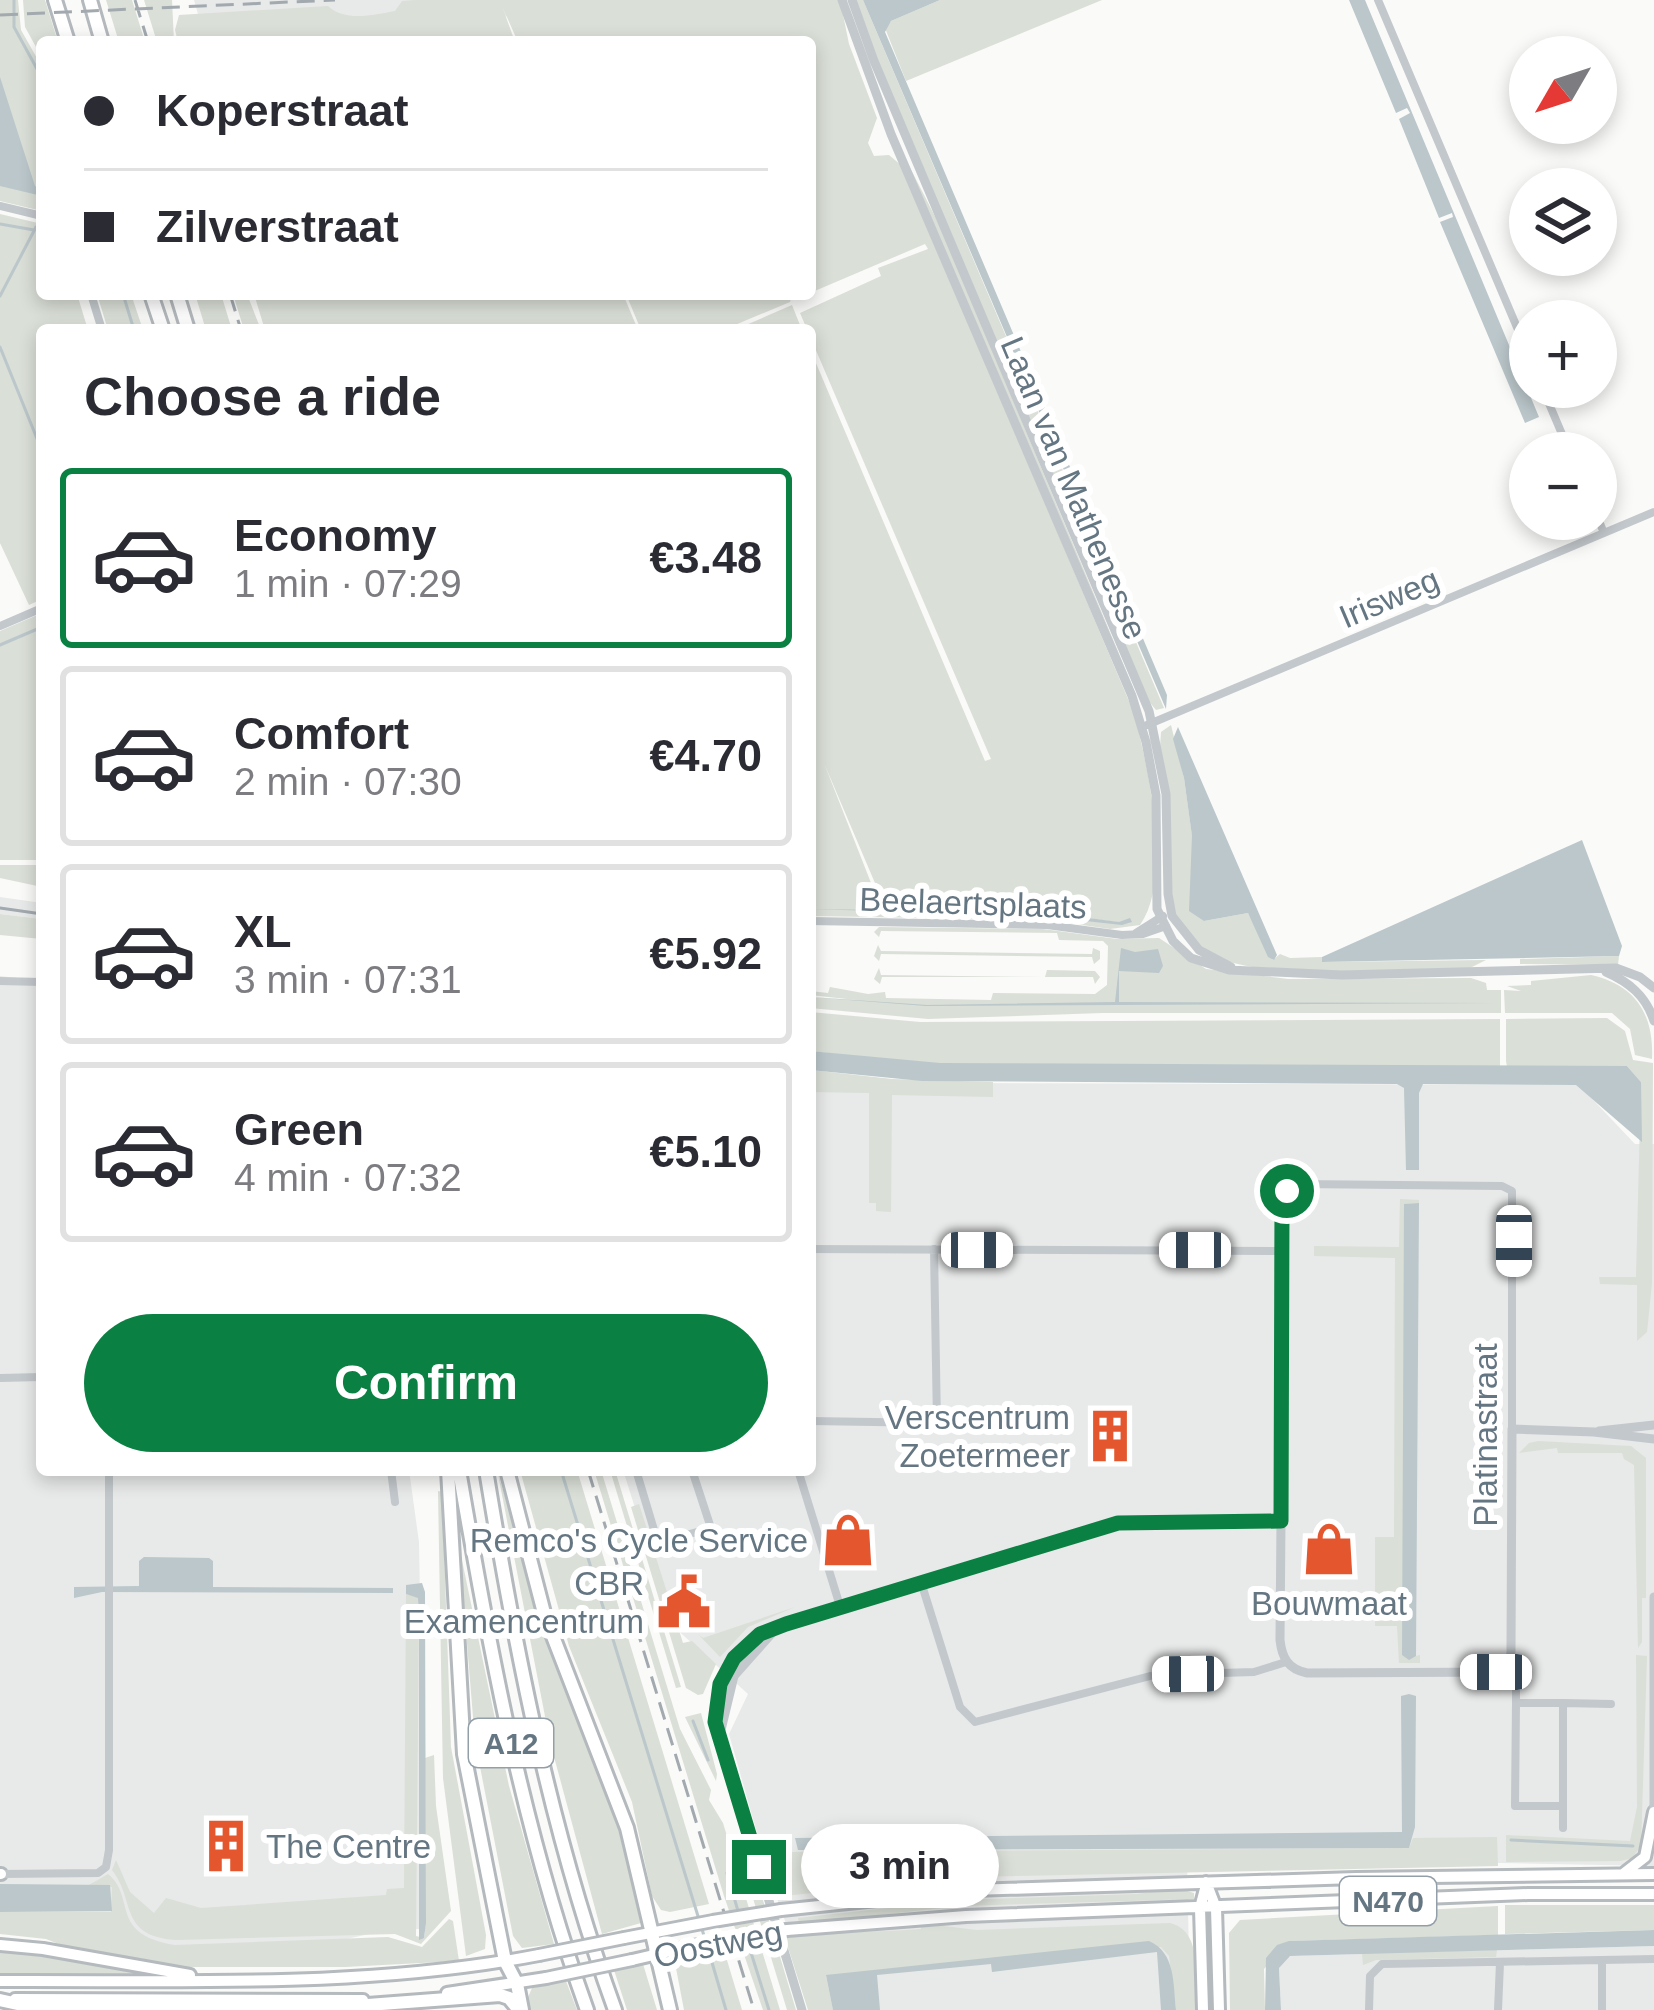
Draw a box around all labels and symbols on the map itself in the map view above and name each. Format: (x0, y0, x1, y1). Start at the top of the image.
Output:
north arrow (1509, 36, 1617, 144)
street label: Laan van Mathenesse (994, 331, 1154, 645)
street label: Irisweg (1334, 561, 1444, 635)
street label: Beelaertsplaats (859, 881, 1087, 925)
route start (1260, 1164, 1314, 1218)
car (1496, 1205, 1532, 1277)
car (941, 1232, 1013, 1268)
car (1159, 1232, 1231, 1268)
street label: Platinastraat (1467, 1343, 1504, 1527)
place label: Verscentrum Zoetermeer (885, 1399, 1070, 1474)
building icon: Verscentrum Zoetermeer (1081, 1407, 1139, 1465)
shop icon: Remco's Cycle Service (819, 1511, 877, 1569)
shop icon: Bouwmaat (1300, 1520, 1358, 1578)
place label: Remco's Cycle Service (470, 1522, 808, 1559)
place label: CBR Examencentrum (404, 1565, 644, 1640)
public building icon: CBR Examencentrum (655, 1573, 713, 1631)
place label: Bouwmaat (1251, 1585, 1407, 1622)
car (1460, 1654, 1532, 1690)
car (1152, 1655, 1224, 1693)
road number: A12 (469, 1719, 553, 1767)
building icon: The Centre (197, 1817, 255, 1875)
callout: 3 min (801, 1825, 999, 1909)
place label: The Centre (266, 1828, 431, 1865)
route end (732, 1840, 786, 1894)
road number: N470 (1340, 1877, 1436, 1925)
street label: Oostweg (651, 1913, 785, 1975)

